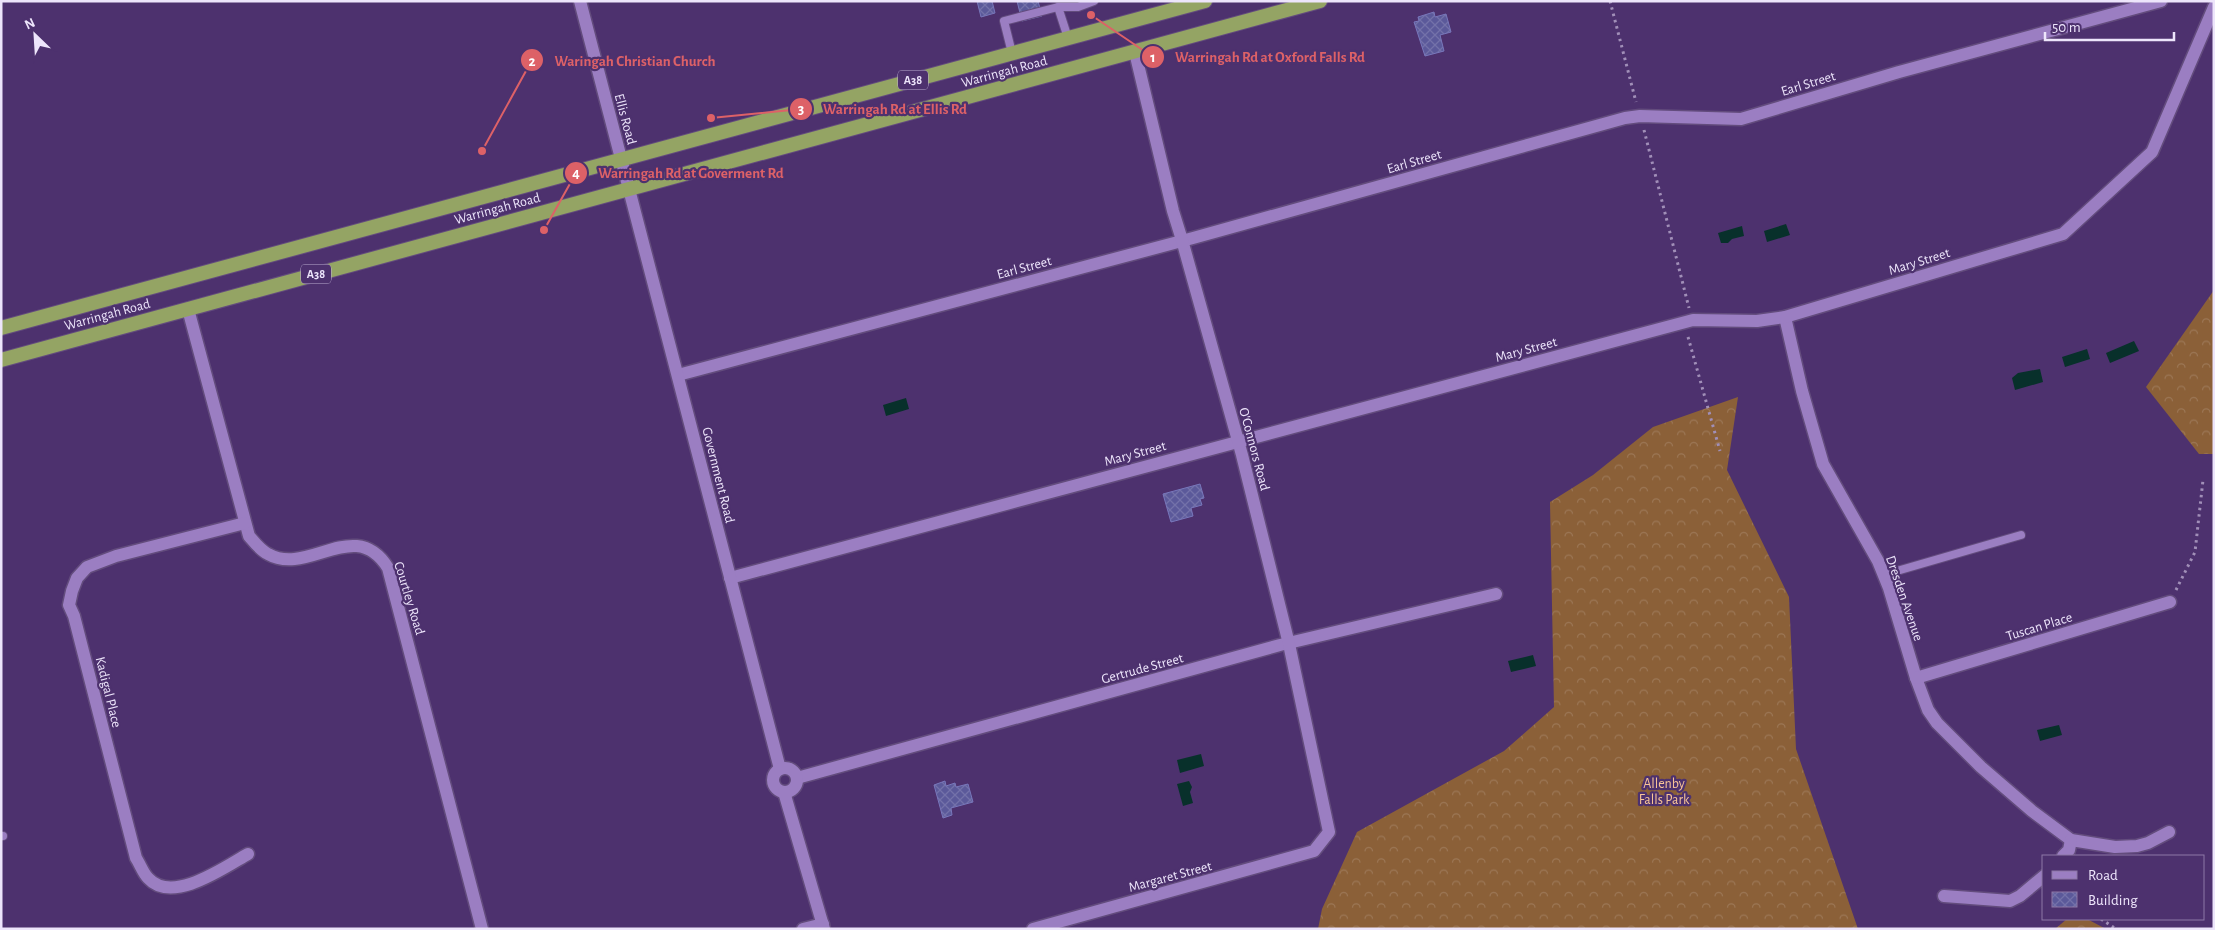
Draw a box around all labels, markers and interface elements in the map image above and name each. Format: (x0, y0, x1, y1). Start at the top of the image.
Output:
north arrow (10, 10, 60, 60)
scale bar (2045, 10, 2174, 42)
text: N (23, 16, 37, 33)
text: 50 m (2052, 20, 2081, 35)
callout: Warringah Rd at Oxford Falls Rd (1140, 42, 1375, 72)
callout: Waringah Christian Church (520, 45, 726, 75)
text: 1 (1150, 50, 1156, 65)
text: Warringah Rd at Oxford Falls Rd (1175, 50, 1365, 65)
text: 2 (528, 54, 536, 69)
text: Waringah Christian Church (554, 54, 716, 69)
street label: Warringah Road (960, 54, 1049, 90)
street label: Earl Street (1779, 69, 1838, 99)
road number: A38 (898, 70, 928, 90)
street label: Ellis Road (611, 92, 639, 146)
callout: Warringah Rd at Ellis Rd (788, 94, 977, 124)
text: 3 (798, 102, 804, 117)
text: Warringah Rd at Ellis Rd (823, 102, 967, 117)
street label: Earl Street (1385, 147, 1444, 176)
callout: Warringah Rd at Goverment Rd (563, 158, 794, 188)
text: 4 (572, 166, 580, 181)
text: Warringah Rd at Goverment Rd (598, 166, 784, 181)
street label: Warringah Road (453, 191, 542, 227)
street label: Mary Street (1887, 246, 1952, 278)
street label: Earl Street (995, 254, 1054, 282)
road number: A38 (301, 264, 331, 284)
street label: Warringah Road (63, 297, 152, 333)
street label: Mary Street (1494, 335, 1559, 365)
street label: O'Connors Road (1236, 406, 1272, 492)
street label: Government Road (699, 426, 737, 525)
street label: Mary Street (1103, 439, 1168, 469)
street label: Dresden Avenue (1883, 554, 1925, 643)
street label: Courtley Road (391, 560, 427, 637)
street label: Tuscan Place (2005, 610, 2074, 644)
street label: Gertrude Street (1100, 651, 1185, 687)
street label: Kadigal Place (92, 655, 124, 729)
park label: Allenby Falls Park (1639, 777, 1690, 807)
legend (2042, 855, 2205, 920)
street label: Margaret Street (1127, 859, 1214, 895)
text: Road (2088, 868, 2118, 883)
text: Building (2088, 893, 2138, 908)

